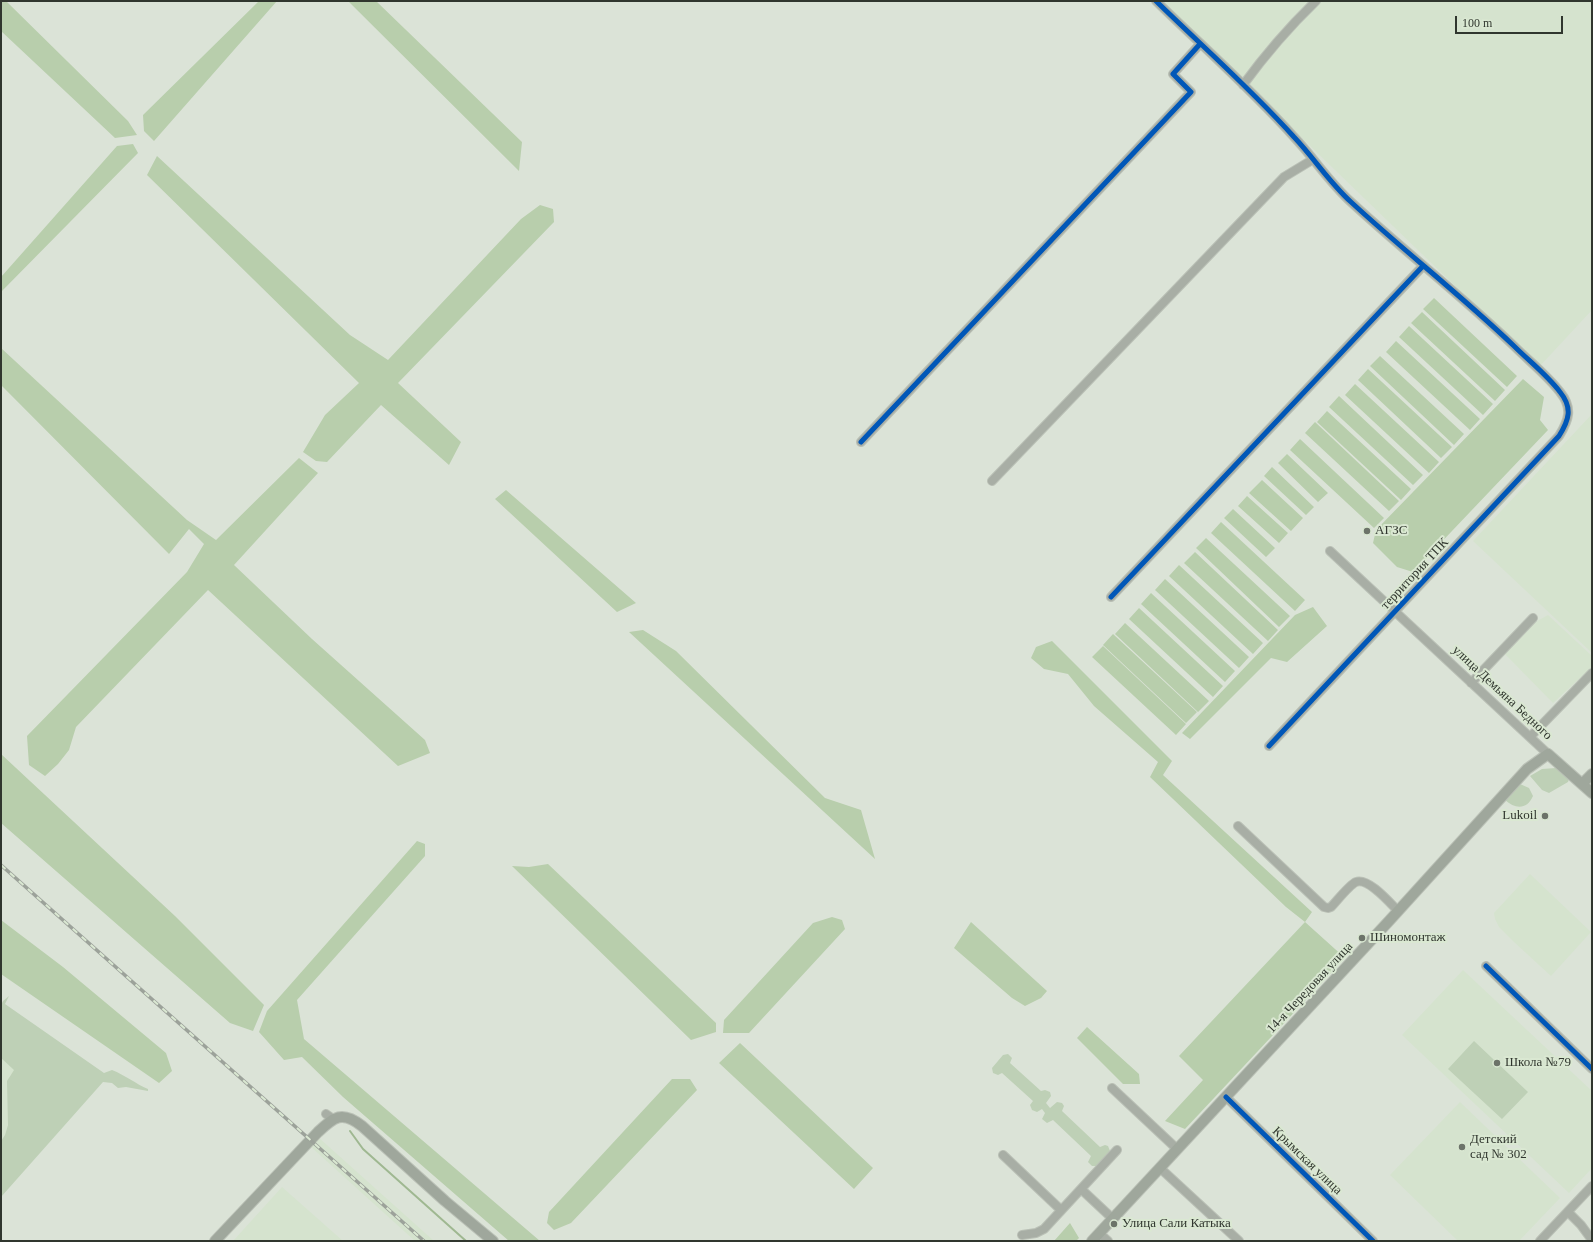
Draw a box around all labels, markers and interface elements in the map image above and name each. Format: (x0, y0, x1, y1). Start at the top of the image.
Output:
scale bar (1457, 8, 1565, 34)
text: 100 m (1462, 16, 1492, 30)
place label: АГЗС (1375, 523, 1407, 539)
marker: АГЗС (1362, 526, 1372, 536)
street label: территория ТПК (1378, 535, 1452, 613)
street label: улица Демьяна Бедного (1449, 643, 1555, 743)
place label: Lukoil (1502, 808, 1537, 824)
marker: Lukoil (1540, 811, 1550, 821)
place label: Шиномонтаж (1370, 930, 1446, 946)
marker: Шиномонтаж (1357, 933, 1367, 943)
street label: 14-я Чередовая улица (1264, 939, 1356, 1037)
place label: Школа №79 (1505, 1055, 1571, 1071)
marker: Школа №79 (1492, 1058, 1502, 1068)
street label: Крымская улица (1269, 1124, 1345, 1198)
place label: Детский сад № 302 (1470, 1132, 1527, 1163)
marker: Детский сад № 302 (1457, 1142, 1467, 1152)
place label: Улица Сали Катыка (1122, 1216, 1231, 1232)
marker: Улица Сали Катыка (1109, 1219, 1119, 1229)

